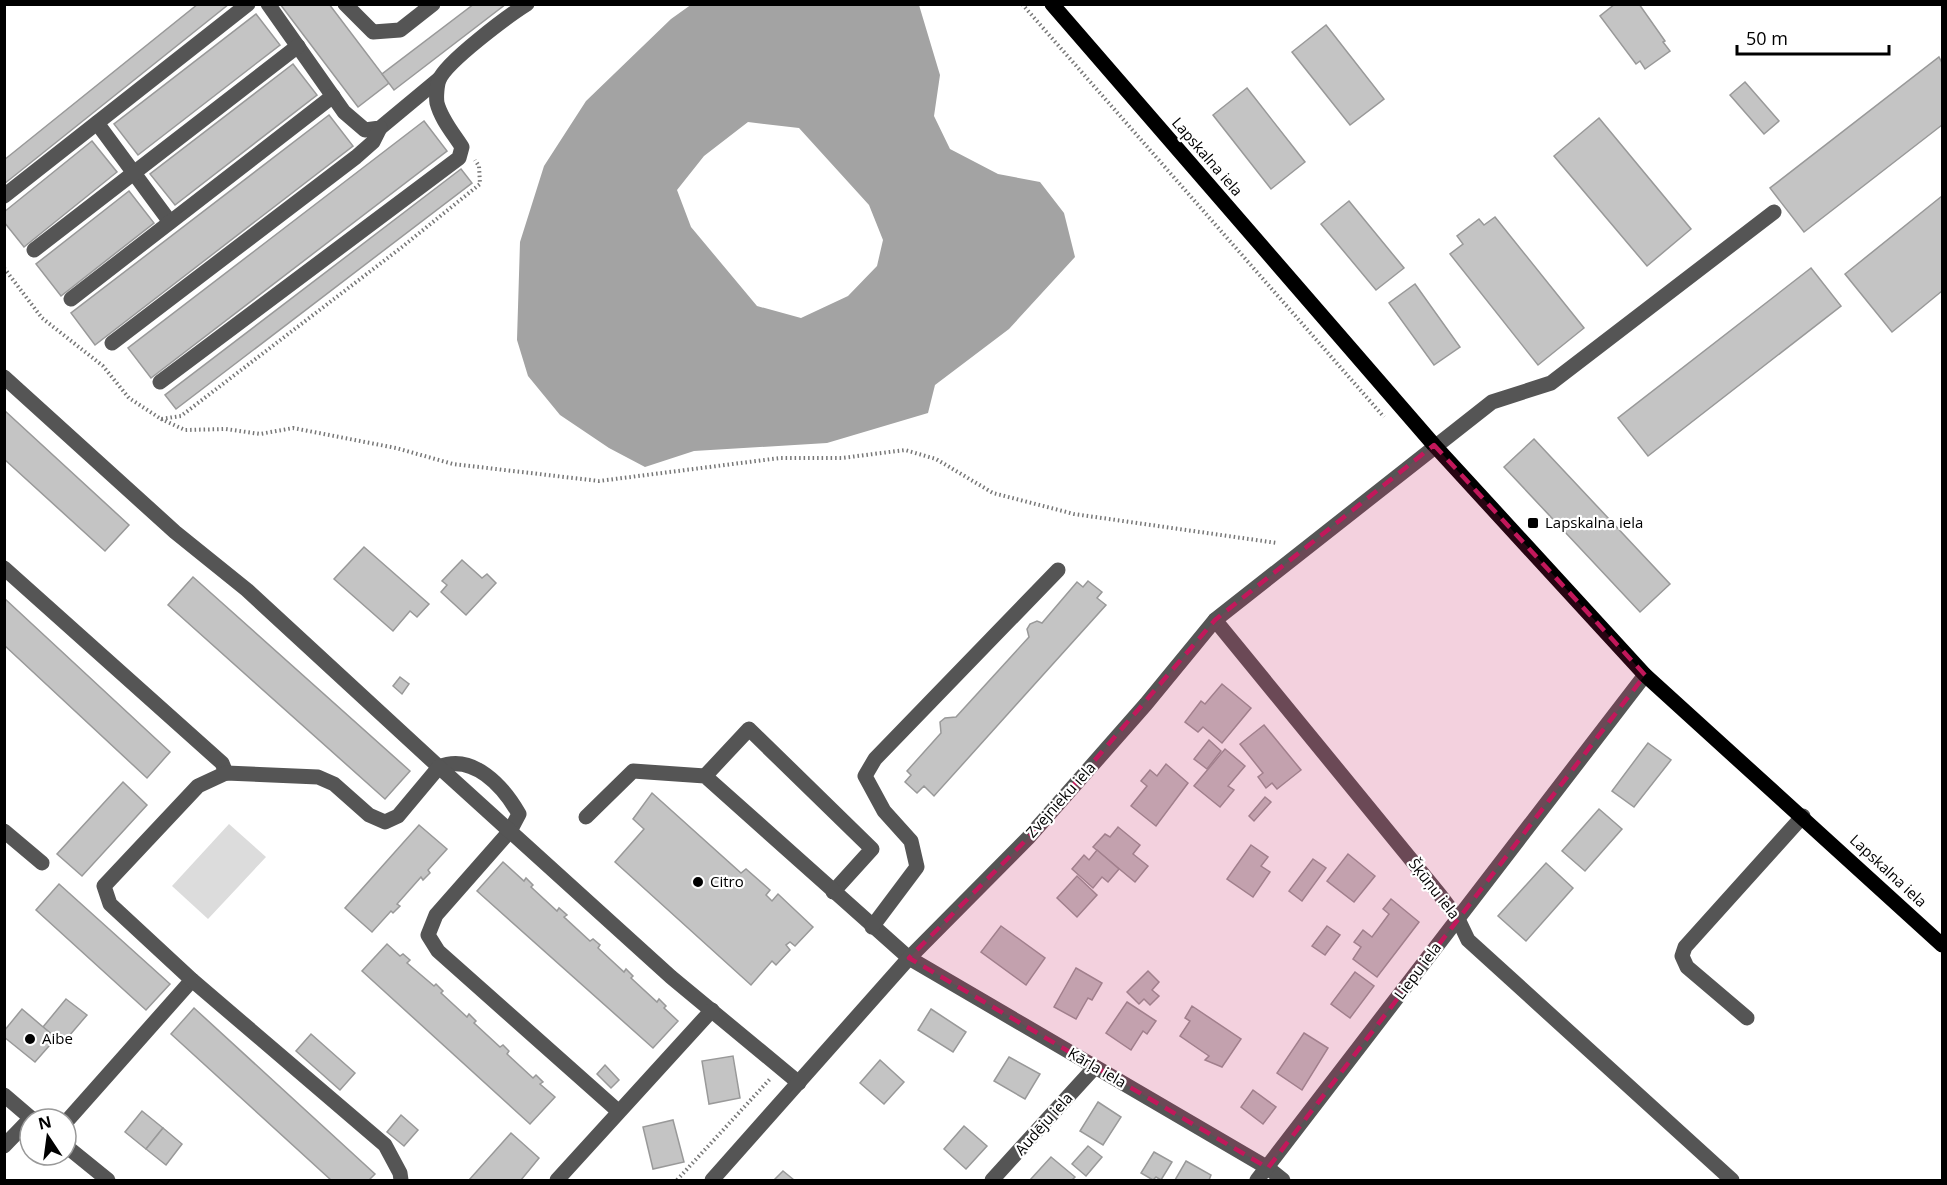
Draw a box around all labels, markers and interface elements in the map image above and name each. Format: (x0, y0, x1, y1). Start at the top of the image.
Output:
scale bar (1737, 18, 1888, 56)
text: 50 m (1746, 26, 1788, 50)
street label: Lapskalna iela (1168, 113, 1248, 200)
place label: Lapskalna iela (1545, 512, 1643, 532)
marker: Lapskalna iela (1526, 516, 1540, 530)
street label: Zvejnieku iela (1021, 757, 1099, 841)
street label: Lapskalna iela (1846, 829, 1931, 911)
street label: Šķūņu iela (1405, 854, 1465, 923)
place label: Citro (710, 871, 744, 891)
marker: Citro (691, 875, 705, 889)
street label: Liepu iela (1389, 938, 1445, 1003)
place label: Aibe (42, 1028, 73, 1048)
marker: Aibe (23, 1032, 37, 1046)
street label: Kārļa iela (1065, 1042, 1130, 1092)
street label: Audēju iela (1010, 1088, 1077, 1159)
north arrow (18, 1107, 78, 1167)
text: N (36, 1110, 53, 1135)

